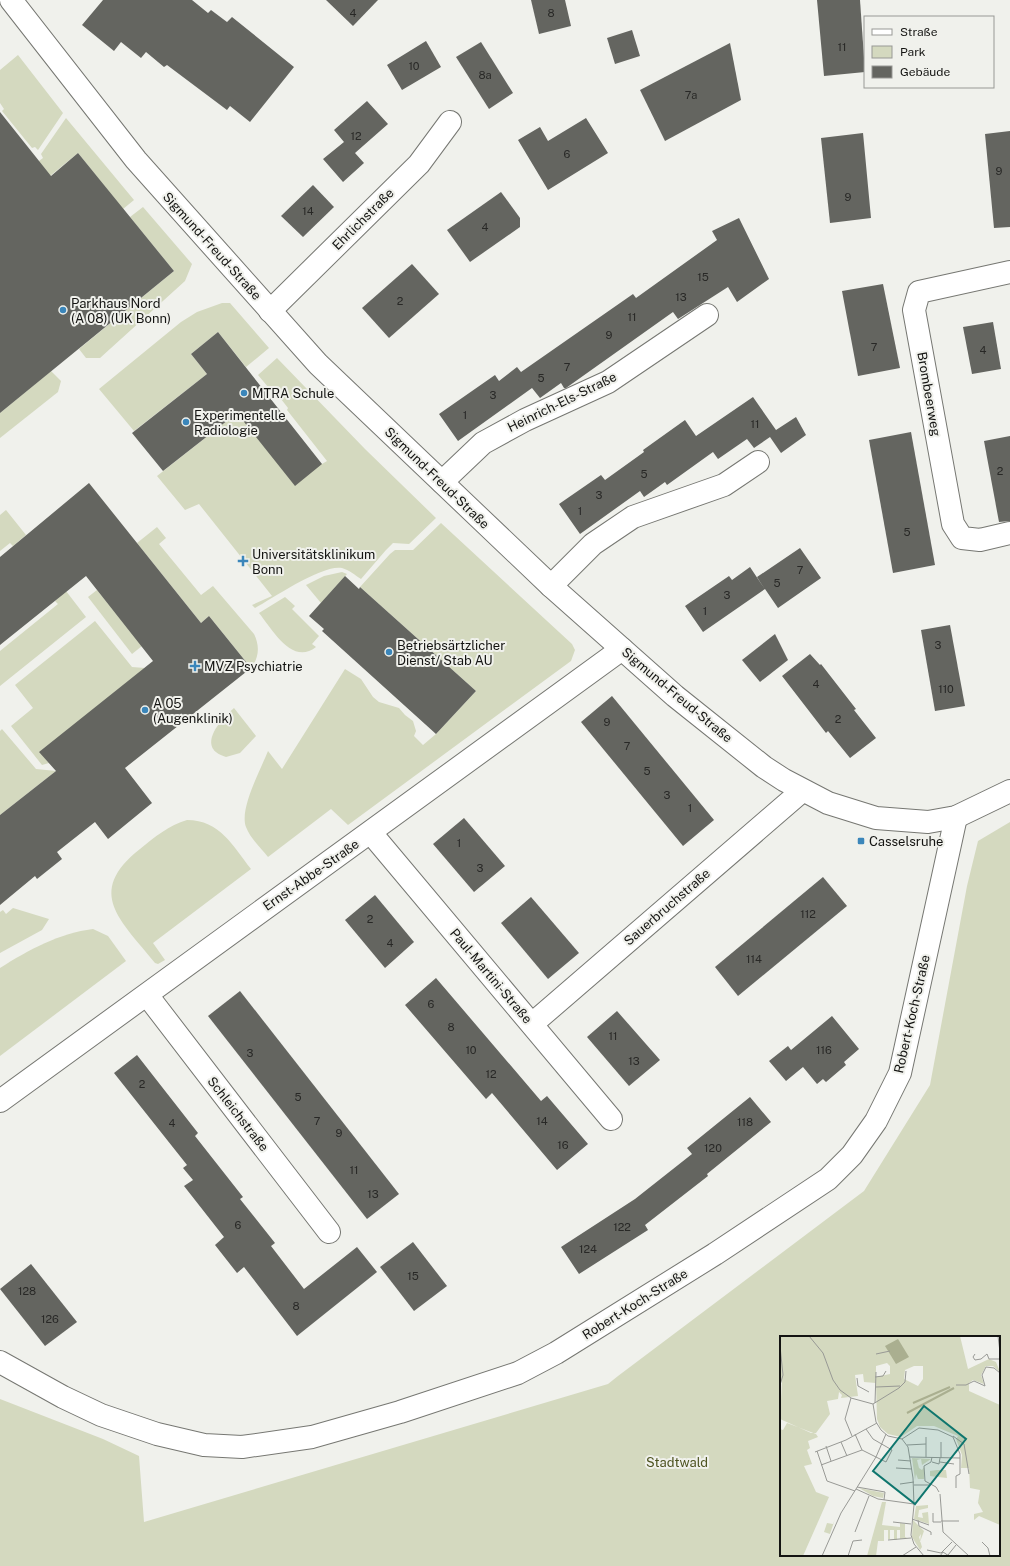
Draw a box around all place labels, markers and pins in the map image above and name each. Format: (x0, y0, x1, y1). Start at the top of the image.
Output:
place label: Parkhaus Nord (A 08) (UK Bonn) (71, 296, 171, 326)
marker: Parkhaus Nord (A 08) (UK Bonn) (58, 305, 68, 315)
place label: MTRA Schule (252, 386, 334, 401)
marker: MTRA Schule (239, 388, 249, 398)
place label: Experimentelle Radiologie (194, 408, 286, 438)
marker: Experimentelle Radiologie (181, 417, 191, 427)
place label: Universitätsklinikum Bonn (252, 547, 375, 577)
marker: Universitätsklinikum Bonn (237, 555, 249, 567)
place label: Betriebsärtzlicher Dienst/ Stab AU (397, 638, 505, 668)
marker: Betriebsärtzlicher Dienst/ Stab AU (384, 647, 394, 657)
place label: MVZ Psychiatrie (204, 659, 303, 674)
marker: MVZ Psychiatrie (189, 660, 201, 672)
place label: A 05 (Augenklinik) (153, 696, 233, 726)
marker: A 05 (Augenklinik) (140, 705, 150, 715)
place label: Casselsruhe (869, 834, 943, 849)
marker: Casselsruhe (856, 836, 866, 846)

